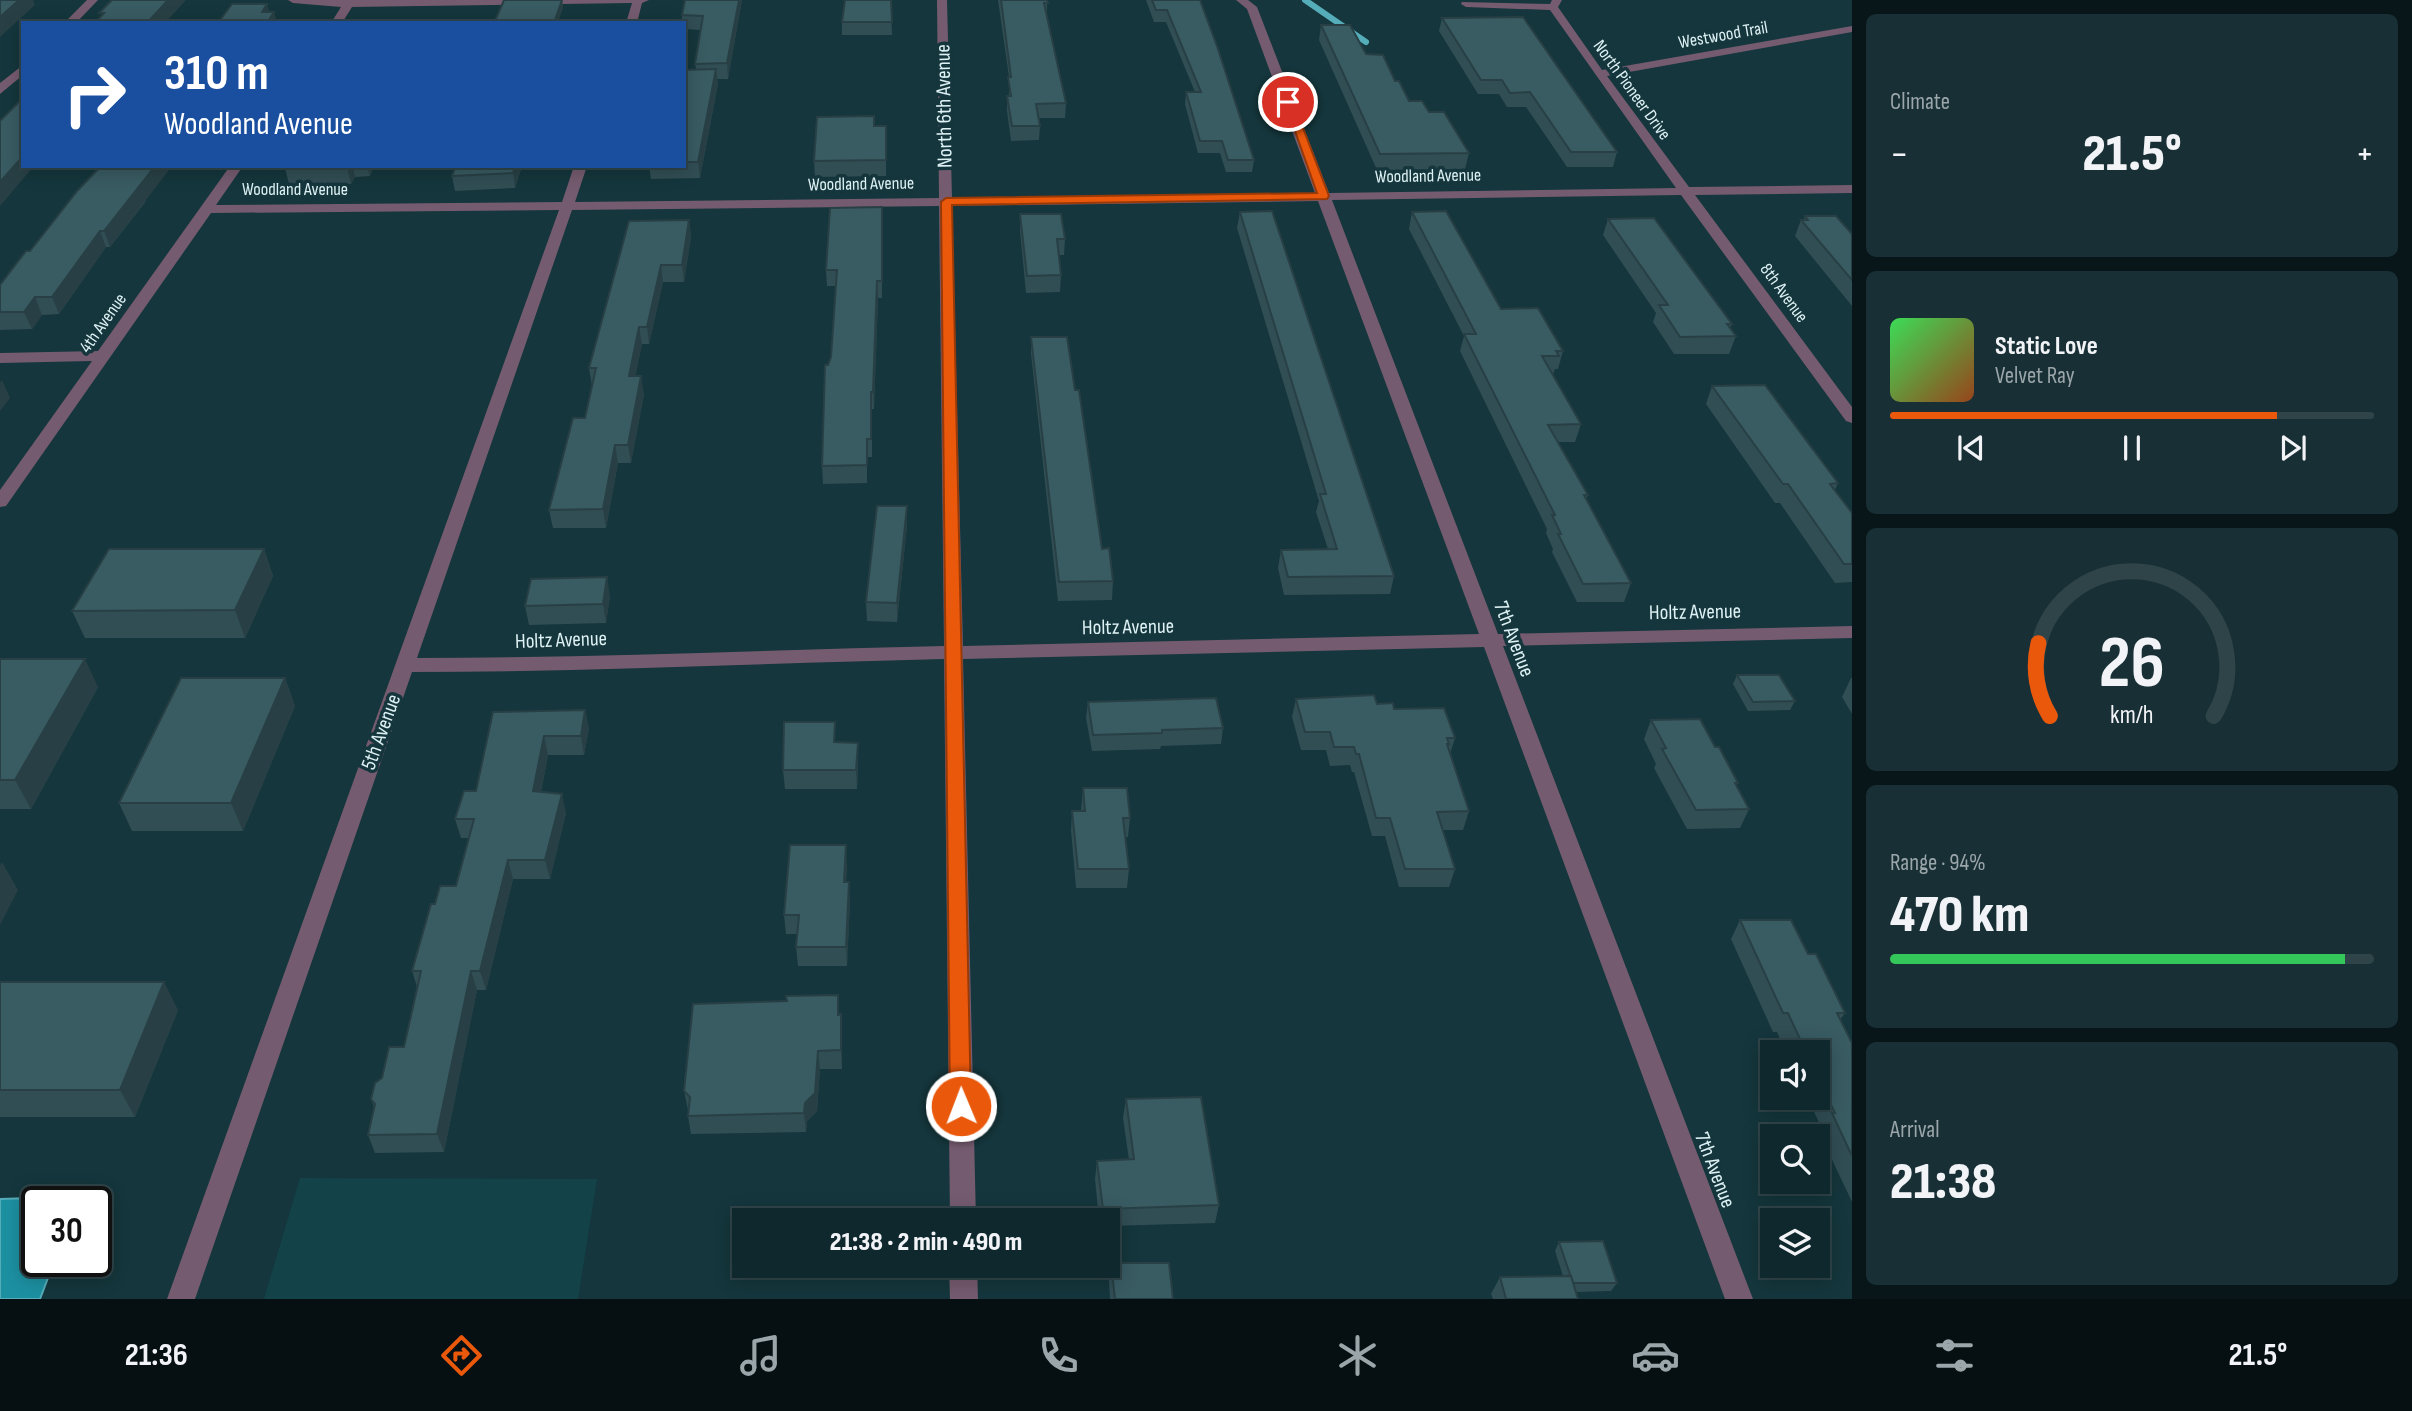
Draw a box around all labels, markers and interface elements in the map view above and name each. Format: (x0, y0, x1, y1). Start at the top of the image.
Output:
street label: Westwood Trail (1677, 17, 1769, 53)
street label: North Pioneer Drive (1589, 36, 1675, 144)
street label: North 6th Avenue (930, 44, 958, 168)
text: 310 m (164, 45, 269, 104)
icon: right (49, 49, 140, 140)
pin (1258, 72, 1318, 132)
icon: arrive (1269, 83, 1307, 121)
text: Climate (1890, 88, 1950, 116)
text: Woodland Avenue (164, 105, 353, 144)
text: 21.5° (2082, 123, 2182, 186)
text: − (1890, 132, 1909, 177)
text: + (2355, 132, 2374, 177)
street label: Woodland Avenue (1375, 165, 1481, 187)
street label: Woodland Avenue (808, 173, 914, 195)
street label: Woodland Avenue (242, 179, 348, 200)
street label: 8th Avenue (1756, 259, 1812, 327)
street label: 4th Avenue (75, 289, 131, 357)
text: Static Love (1995, 331, 2098, 362)
text: Velvet Ray (1995, 362, 2075, 390)
icon: previous (1952, 429, 1990, 467)
icon: pause (2113, 429, 2151, 467)
icon: next (2274, 429, 2312, 467)
street label: 7th Avenue (1488, 598, 1540, 680)
street label: Holtz Avenue (1649, 599, 1741, 625)
street label: Holtz Avenue (1082, 614, 1174, 640)
text: 26 (2099, 620, 2165, 708)
street label: Holtz Avenue (515, 626, 607, 654)
street label: 5th Avenue (356, 691, 406, 773)
text: km/h (2110, 699, 2154, 730)
text: Range · 94% (1890, 849, 1986, 877)
text: 470 km (1890, 884, 2029, 947)
map controls (1760, 1040, 1830, 1278)
button: sound (1760, 1040, 1830, 1110)
position arrow (924, 1069, 998, 1143)
text: Arrival (1890, 1116, 1939, 1144)
button: search (1760, 1124, 1830, 1194)
street label: 7th Avenue (1689, 1129, 1741, 1211)
text: 21:38 (1890, 1151, 1996, 1214)
speed limit sign: 30 (21, 1186, 112, 1277)
button: layers (1760, 1208, 1830, 1278)
text: 21:38 · 2 min · 490 m (830, 1227, 1022, 1258)
icon: directions (437, 1331, 486, 1380)
icon: music (736, 1331, 785, 1380)
icon: phone (1034, 1331, 1083, 1380)
icon: climate (1333, 1331, 1382, 1380)
icon: car (1631, 1331, 1680, 1380)
icon: filters (1930, 1331, 1979, 1380)
text: 21:36 (125, 1336, 188, 1375)
text: 21.5° (2229, 1336, 2287, 1375)

